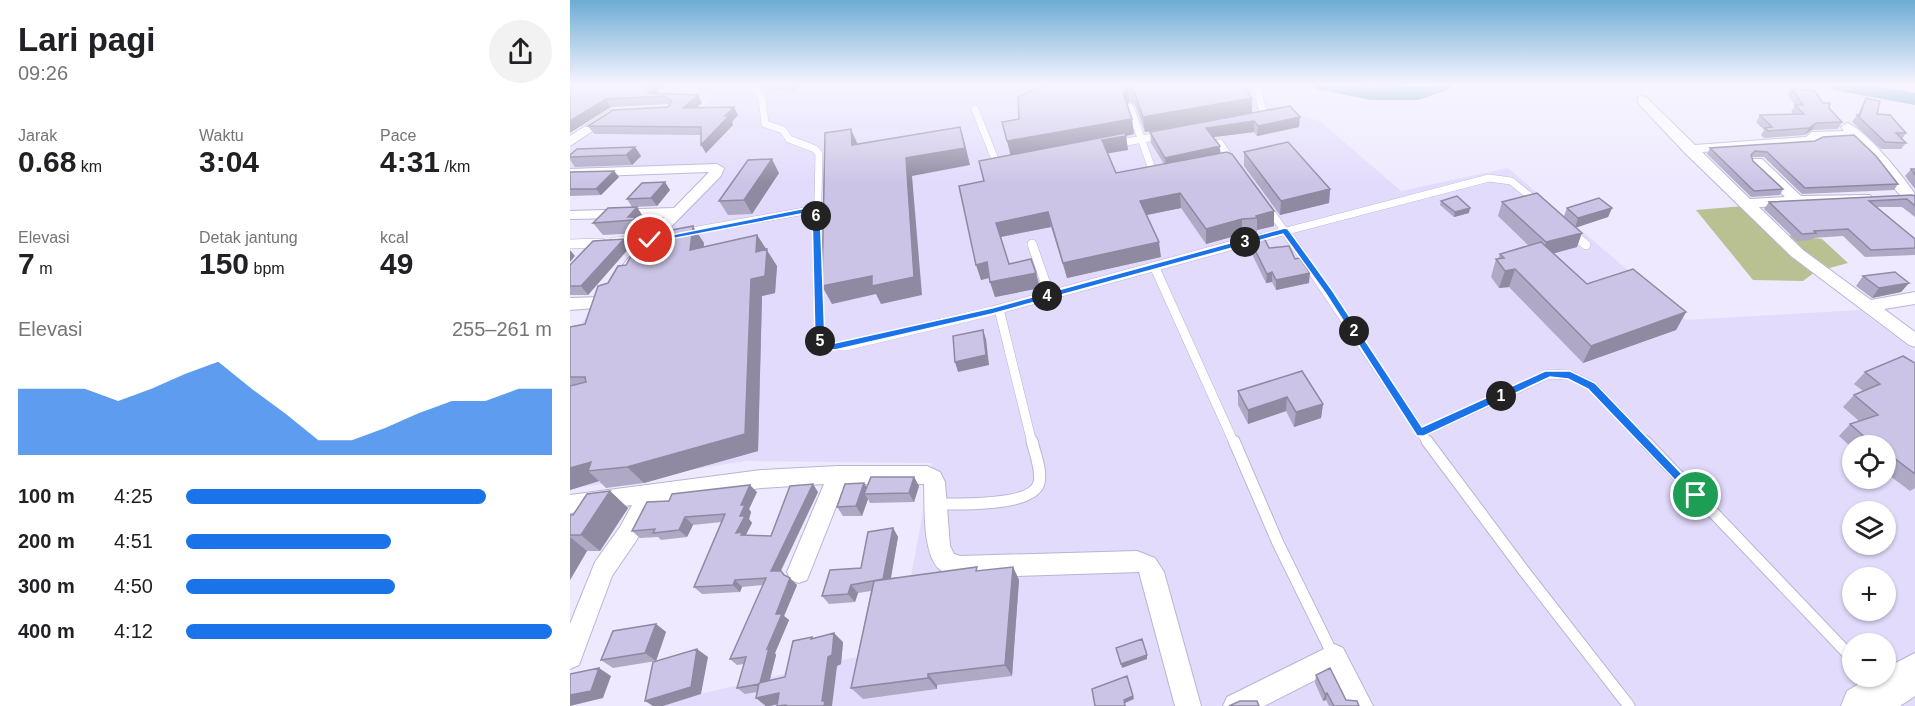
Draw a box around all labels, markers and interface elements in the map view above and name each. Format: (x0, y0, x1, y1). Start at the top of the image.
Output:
button: share (489, 20, 552, 83)
text: Lari pagi (18, 21, 156, 58)
text: 09:26 (18, 62, 68, 84)
text: Jarak (18, 127, 57, 144)
text: Waktu (199, 127, 244, 144)
text: Pace (380, 127, 416, 144)
text: 0.68 (18, 145, 76, 178)
text: 3:04 (199, 145, 259, 178)
text: 4:31 (380, 145, 440, 178)
text: km (76, 158, 102, 175)
text: /km (440, 158, 470, 175)
pin: 6 (801, 201, 831, 231)
text: 6 (812, 207, 820, 224)
pin (624, 214, 675, 265)
icon: check (633, 223, 666, 256)
pin: 3 (1230, 227, 1260, 257)
text: Elevasi (18, 229, 70, 246)
text: Detak jantung (199, 229, 298, 246)
text: kcal (380, 229, 408, 246)
text: 3 (1241, 233, 1249, 250)
text: 7 (18, 247, 35, 280)
text: 150 (199, 247, 249, 280)
text: 49 (380, 247, 413, 280)
text: m (35, 260, 52, 277)
text: bpm (249, 260, 285, 277)
pin: 4 (1032, 281, 1062, 311)
text: 4 (1043, 287, 1051, 304)
pin: 2 (1339, 316, 1369, 346)
text: Elevasi (18, 318, 82, 340)
text: 255–261 m (452, 318, 552, 340)
text: 2 (1350, 322, 1358, 339)
pin: 5 (805, 326, 835, 356)
text: 5 (816, 332, 824, 349)
pin: 1 (1486, 381, 1516, 411)
text: 1 (1497, 387, 1505, 404)
map controls (1842, 435, 1896, 687)
button: locate (1842, 435, 1896, 489)
pin (1670, 469, 1721, 520)
icon: arrive (1679, 478, 1712, 511)
text: 100 m (18, 485, 75, 507)
text: 4:25 (114, 485, 153, 507)
button: layers (1842, 501, 1896, 555)
text: 200 m (18, 530, 75, 552)
text: 4:51 (114, 530, 153, 552)
button: + (1842, 567, 1896, 621)
text: 300 m (18, 575, 75, 597)
text: 4:50 (114, 575, 153, 597)
text: 400 m (18, 620, 75, 642)
text: 4:12 (114, 620, 153, 642)
button: − (1842, 633, 1896, 687)

